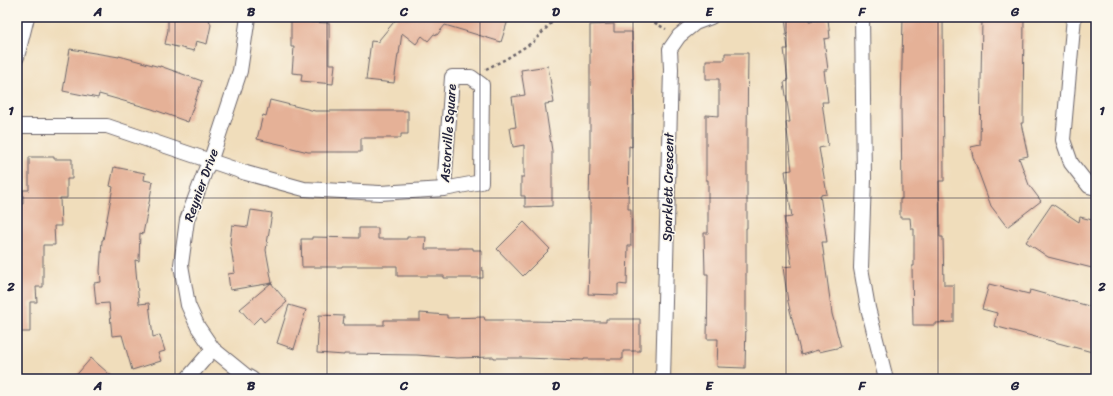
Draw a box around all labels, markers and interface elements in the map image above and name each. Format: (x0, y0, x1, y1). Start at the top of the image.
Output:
text: A (93, 0, 102, 23)
text: B (247, 0, 256, 23)
text: C (399, 0, 409, 23)
text: D (552, 0, 560, 23)
text: E (705, 0, 714, 23)
text: F (857, 0, 866, 23)
text: G (1010, 0, 1020, 23)
street label: Astorville Square (433, 83, 463, 184)
text: 1 (8, 99, 14, 122)
text: 1 (1099, 99, 1105, 122)
street label: Sparklett Crescent (656, 132, 680, 242)
street label: Reynier Drive (177, 145, 225, 225)
text: 2 (6, 275, 15, 298)
text: 2 (1097, 275, 1106, 298)
text: A (93, 374, 102, 396)
text: B (247, 374, 256, 396)
text: C (399, 374, 409, 396)
text: D (552, 374, 560, 396)
text: E (705, 374, 714, 396)
text: F (857, 374, 866, 396)
text: G (1010, 374, 1020, 396)

